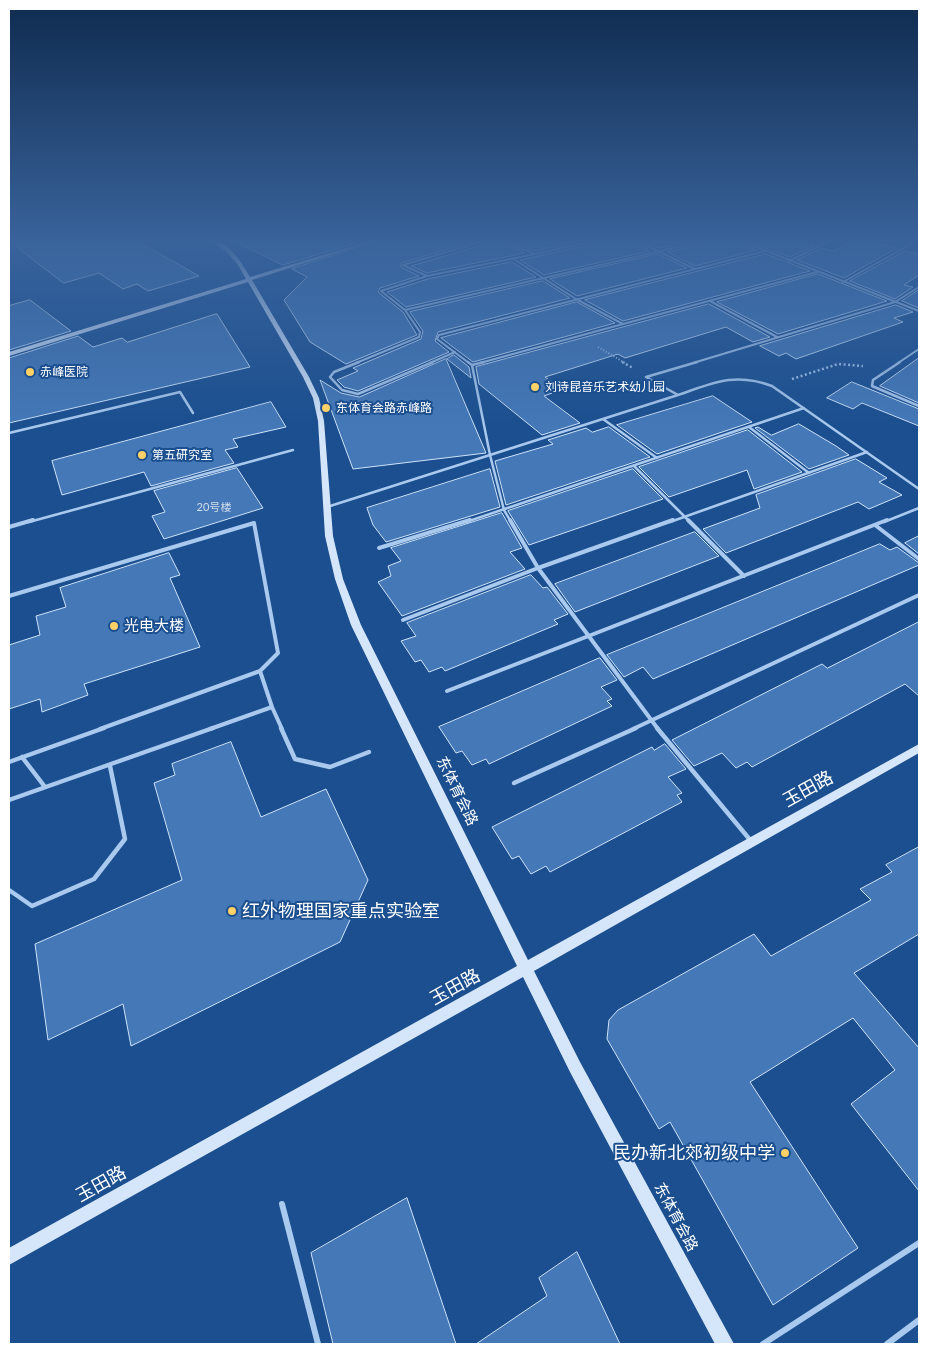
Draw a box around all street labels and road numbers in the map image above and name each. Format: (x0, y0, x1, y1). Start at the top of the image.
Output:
street label: 东体育会路 (432, 753, 482, 829)
street label: 玉田路 (779, 766, 837, 812)
street label: 玉田路 (426, 964, 484, 1010)
street label: 玉田路 (72, 1161, 130, 1207)
street label: 东体育会路 (650, 1180, 702, 1254)

